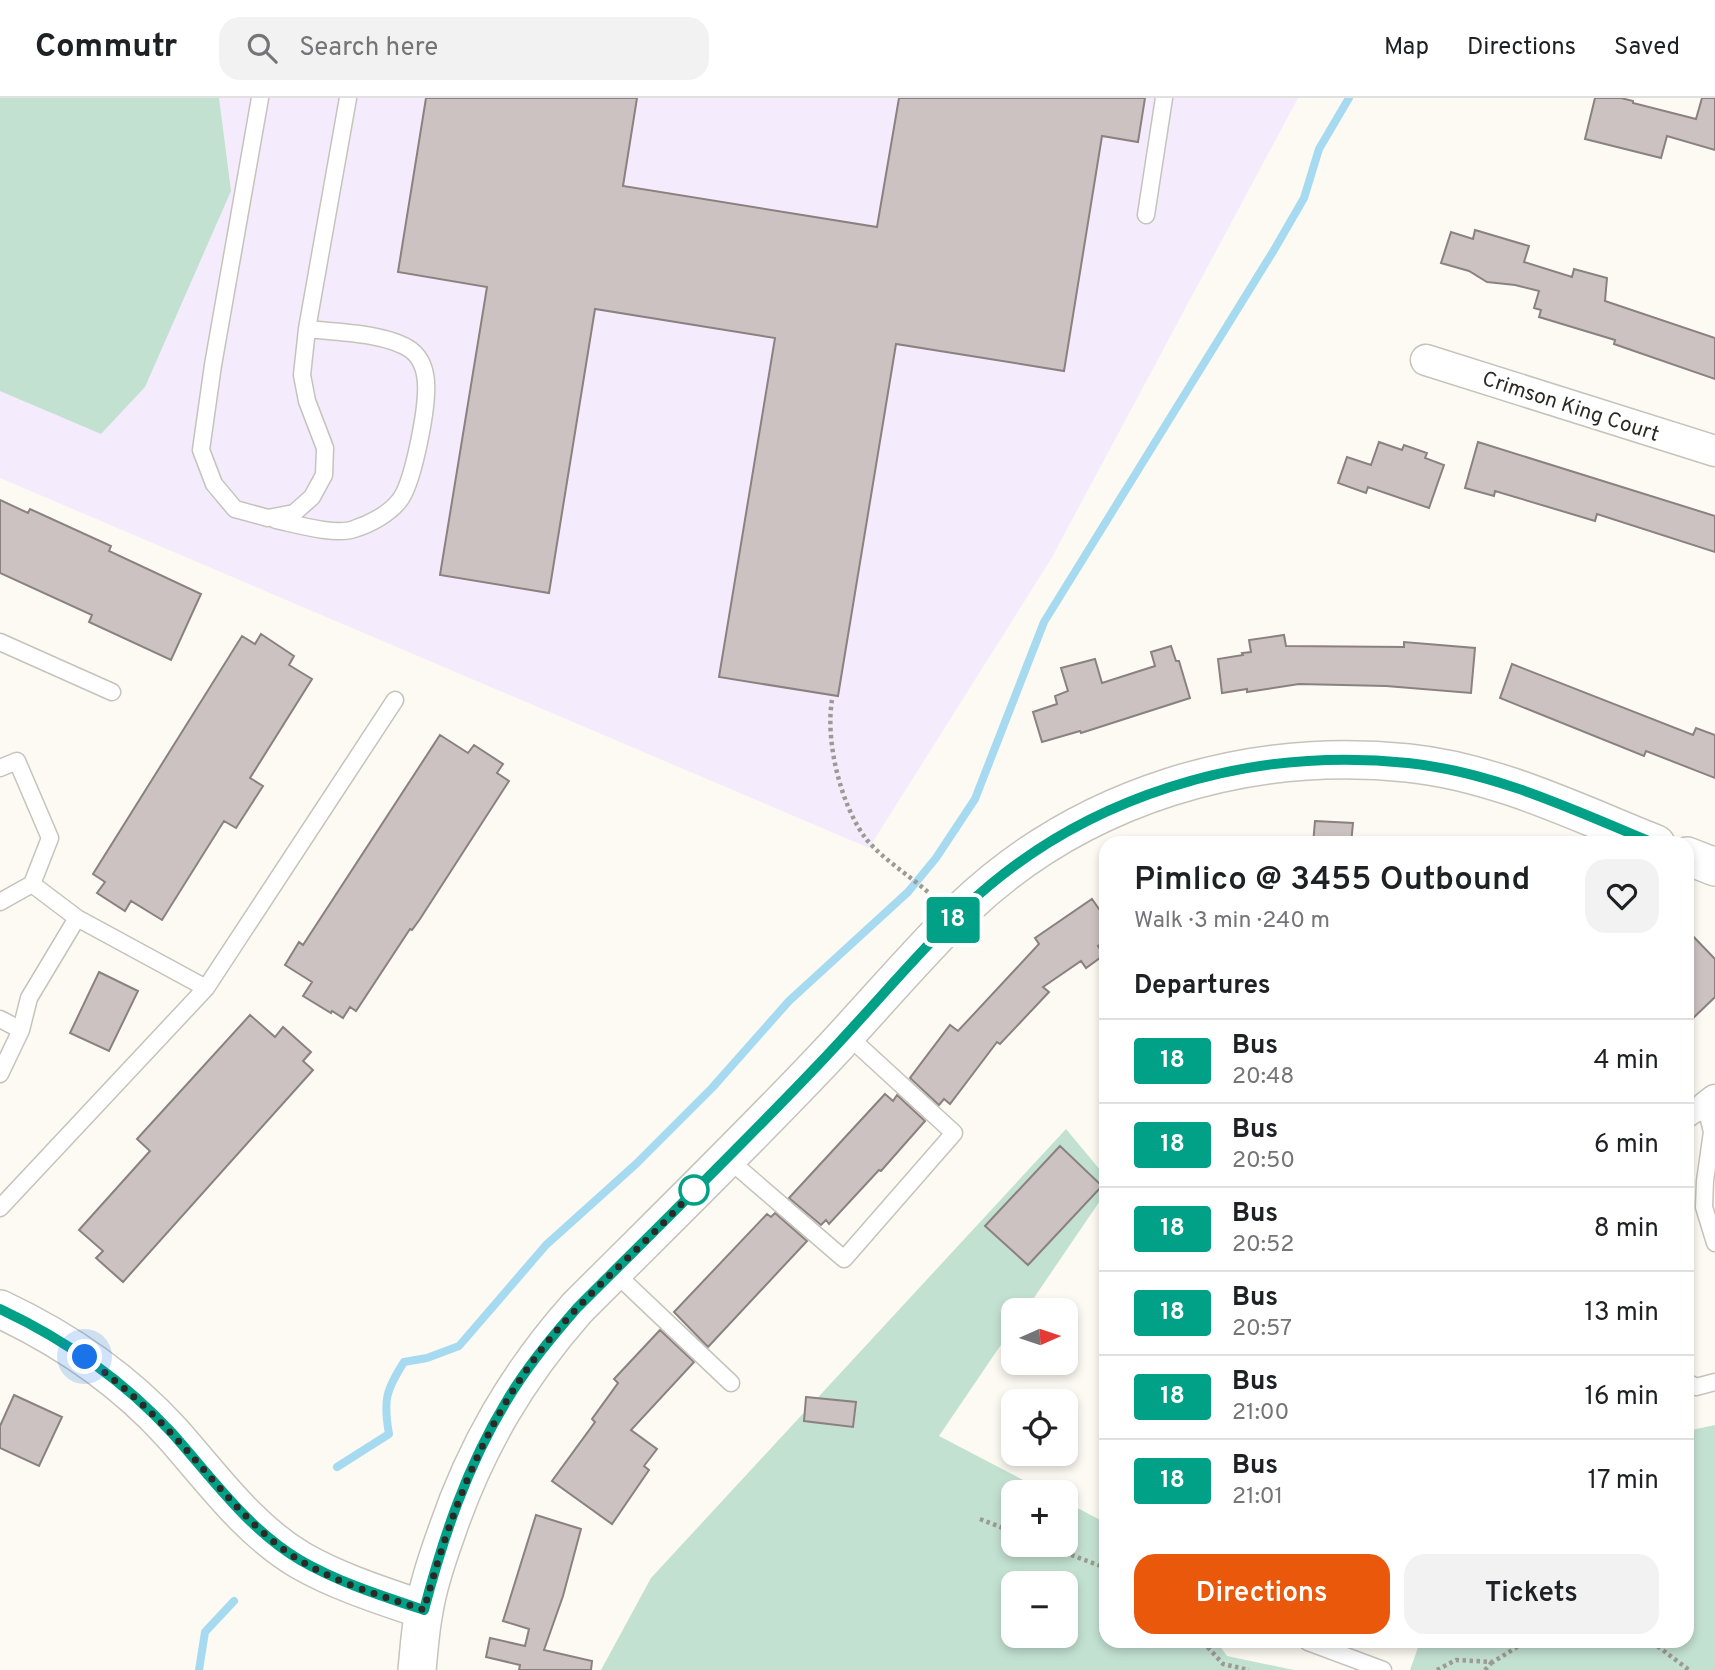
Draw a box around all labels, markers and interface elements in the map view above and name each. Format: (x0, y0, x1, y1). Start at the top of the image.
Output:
search box (219, 17, 709, 80)
text: Commutr (35, 27, 177, 69)
icon: search (243, 29, 281, 67)
text: Search here (299, 32, 438, 65)
text: Map (1384, 33, 1429, 63)
text: Directions (1467, 33, 1576, 63)
text: Saved (1614, 33, 1680, 63)
street label: Crimson King Court (1479, 366, 1663, 449)
button: heart (1585, 859, 1659, 933)
text: Pimlico @ 3455 Outbound (1134, 860, 1530, 902)
line badge: 18 (922, 897, 984, 943)
text: 18 (941, 905, 965, 935)
text: Walk · 3 min · 240 m (1134, 907, 1330, 936)
text: Departures (1134, 970, 1271, 1003)
text: Bus (1232, 1030, 1278, 1063)
text: 4 min (1593, 1045, 1659, 1078)
text: 18 (1160, 1046, 1185, 1076)
text: 20:48 (1232, 1063, 1294, 1092)
text: Bus (1232, 1114, 1278, 1147)
text: 6 min (1594, 1129, 1659, 1162)
text: 18 (1160, 1130, 1185, 1160)
text: 20:50 (1232, 1147, 1295, 1176)
unlabelled marker (679, 1175, 709, 1205)
text: Bus (1232, 1198, 1278, 1231)
text: 8 min (1594, 1213, 1659, 1246)
text: 18 (1160, 1214, 1185, 1244)
text: 20:52 (1232, 1231, 1294, 1260)
text: Bus (1232, 1282, 1278, 1315)
text: 13 min (1584, 1297, 1659, 1330)
north arrow (1001, 1298, 1078, 1376)
map controls (1001, 1298, 1078, 1648)
text: 18 (1160, 1298, 1185, 1328)
text: 20:57 (1232, 1315, 1292, 1344)
your location (67, 1339, 102, 1374)
text: Bus (1232, 1366, 1278, 1399)
text: 16 min (1584, 1381, 1659, 1414)
text: 18 (1160, 1382, 1185, 1412)
button: locate (1001, 1389, 1078, 1466)
text: 21:00 (1232, 1399, 1289, 1428)
text: Bus (1232, 1450, 1278, 1483)
text: 17 min (1587, 1465, 1659, 1498)
text: 18 (1160, 1466, 1185, 1496)
button: + (1001, 1480, 1078, 1557)
text: 21:01 (1232, 1483, 1283, 1512)
button: Directions (1134, 1554, 1390, 1634)
button: Tickets (1404, 1554, 1659, 1634)
button: − (1001, 1571, 1078, 1648)

